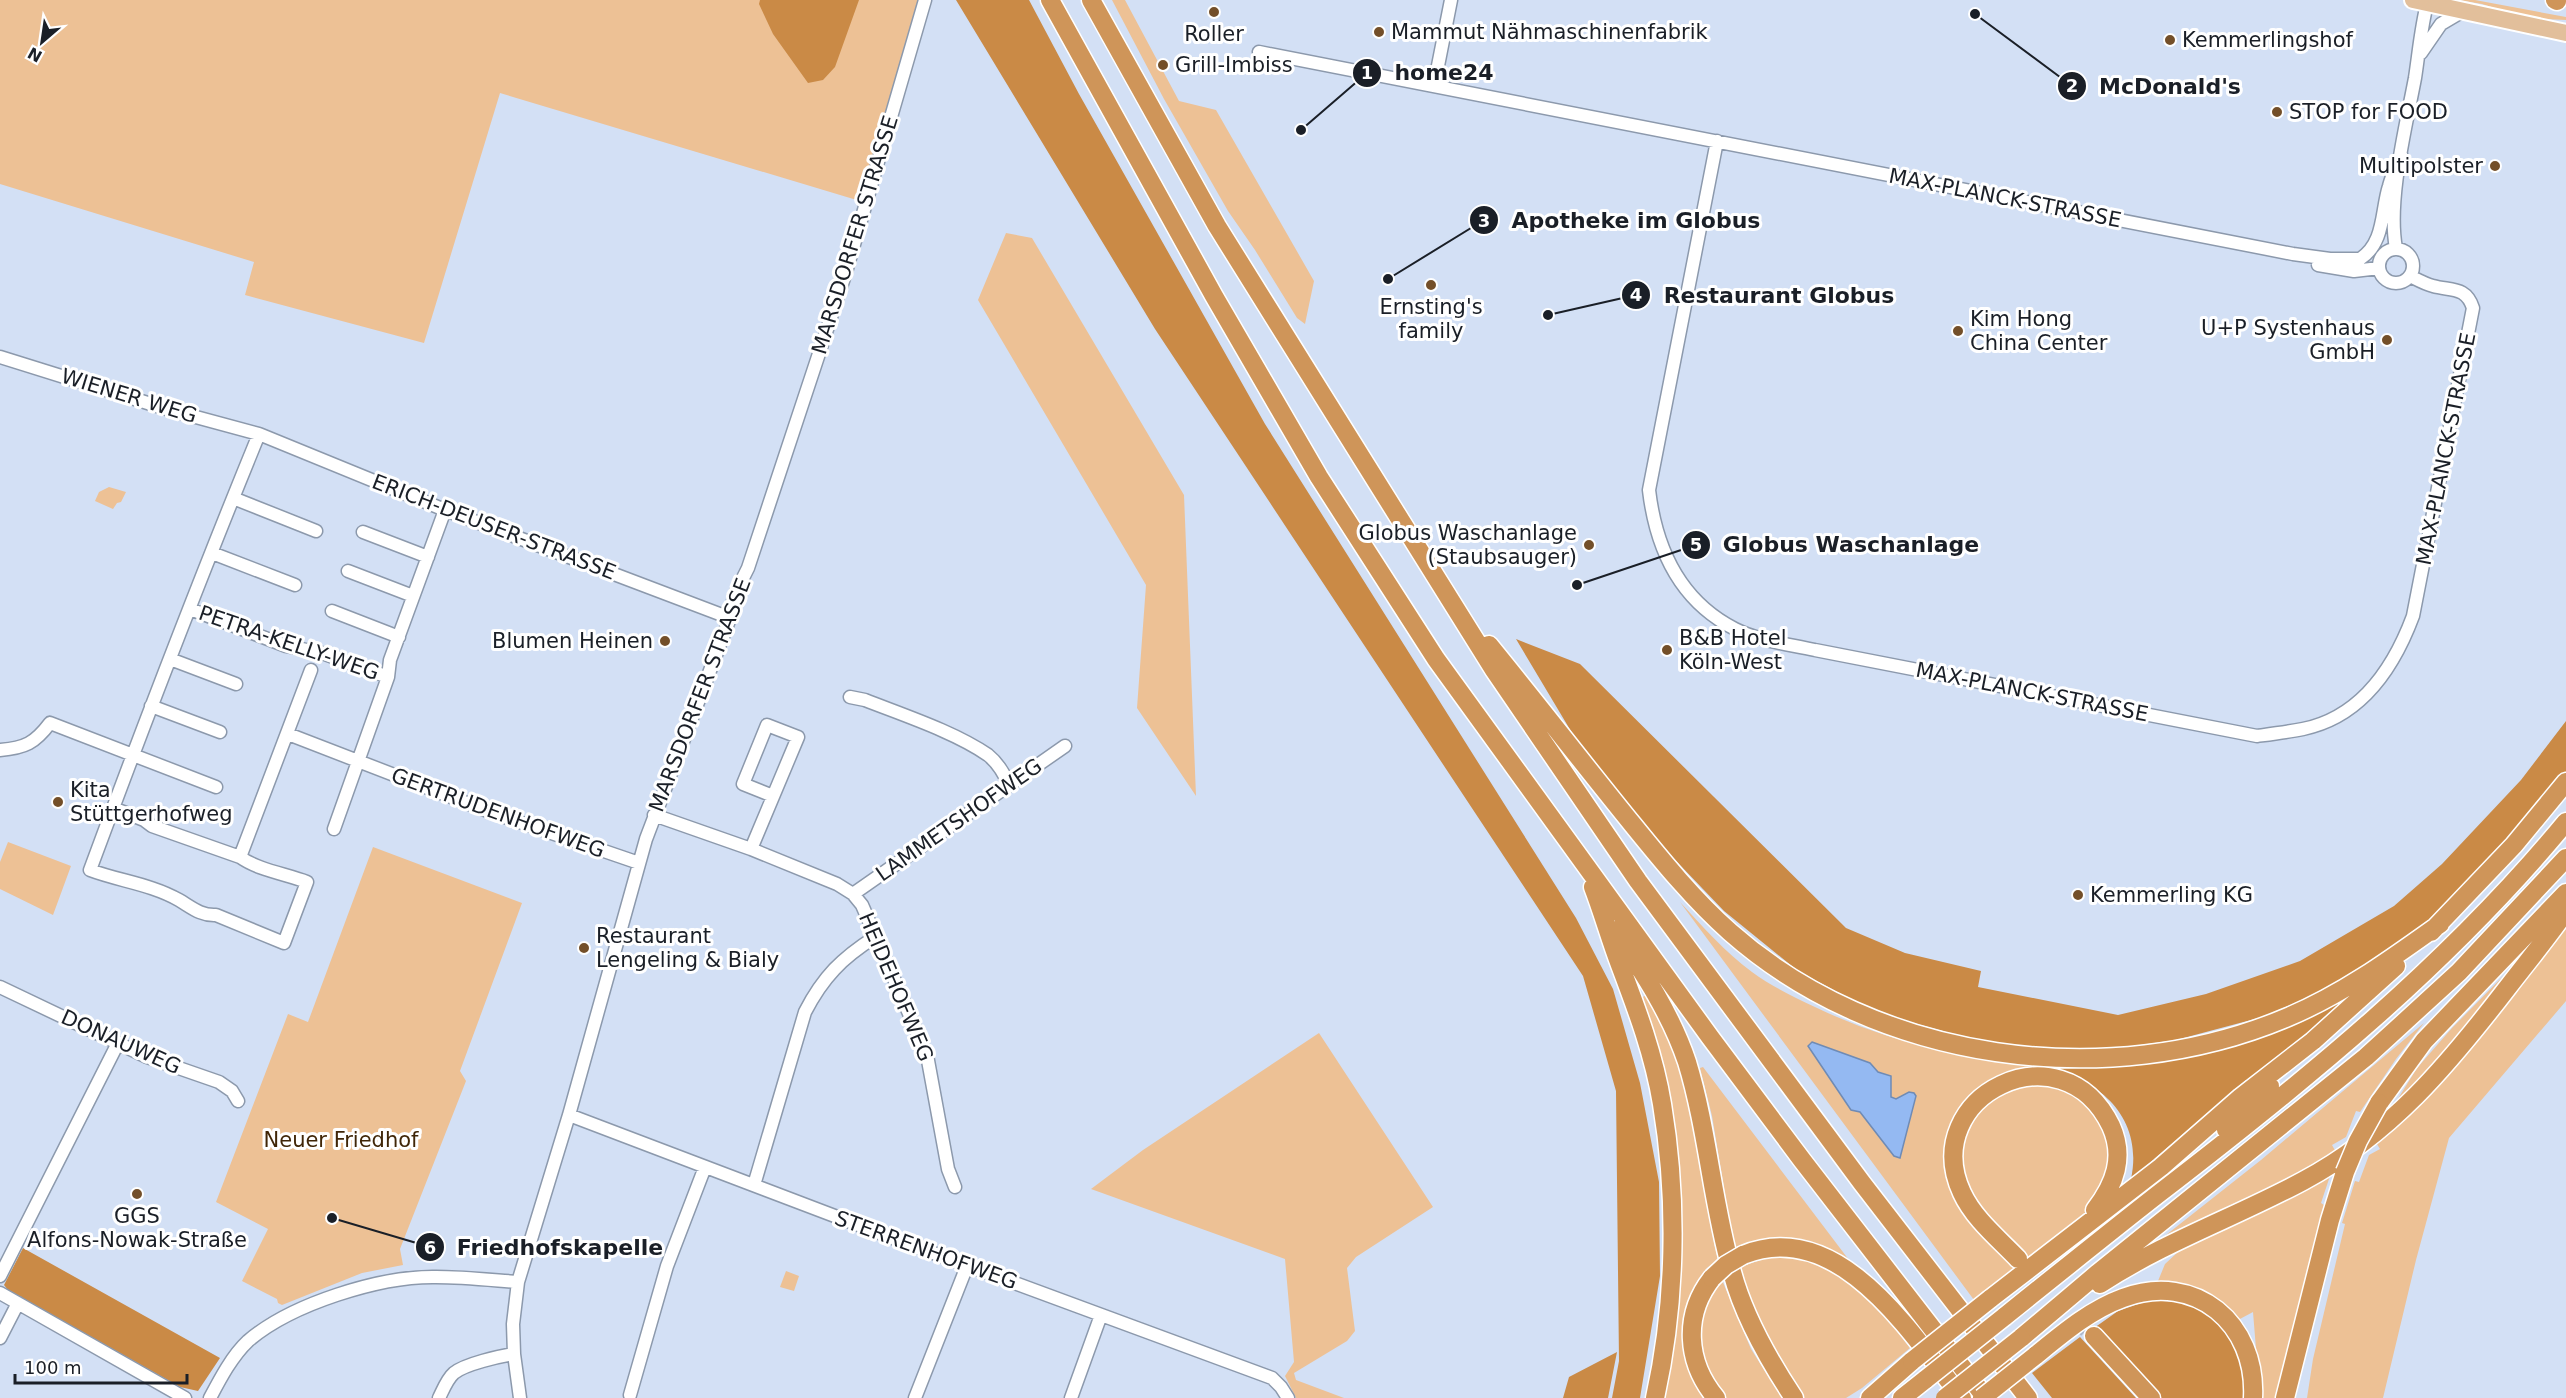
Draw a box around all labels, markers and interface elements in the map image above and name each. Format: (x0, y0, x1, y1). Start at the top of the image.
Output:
marker: Roller (1207, 5, 1221, 19)
north arrow (12, 12, 72, 72)
place label: Mammut Nähmaschinenfabrik (1391, 20, 1709, 44)
place label: Roller (1184, 22, 1244, 46)
marker: Mammut Nähmaschinenfabrik (1372, 25, 1386, 39)
place label: Kemmerlingshof (2182, 28, 2354, 52)
marker: Kemmerlingshof (2163, 33, 2177, 47)
text: N (25, 43, 45, 66)
place label: Grill-Imbiss (1175, 53, 1293, 77)
callout: home24 (1352, 53, 1506, 93)
marker: Grill-Imbiss (1156, 58, 1170, 72)
text: home24 (1394, 60, 1494, 85)
text: 1 (1361, 62, 1373, 83)
callout: McDonald's (2057, 66, 2253, 106)
text: McDonald's (2099, 74, 2241, 99)
text: 2 (2066, 75, 2078, 96)
place label: STOP for FOOD (2289, 100, 2448, 124)
marker: STOP for FOOD (2270, 105, 2284, 119)
street label: MARSDORFER STRASSE (807, 113, 903, 357)
place label: Multipolster (2359, 154, 2483, 178)
marker: Multipolster (2488, 159, 2502, 173)
street label: MAX-PLANCK-STRASSE (1887, 164, 2123, 232)
callout: Apotheke im Globus (1469, 200, 1772, 240)
text: Apotheke im Globus (1512, 208, 1760, 233)
text: 3 (1478, 210, 1490, 231)
callout: Restaurant Globus (1621, 275, 1906, 315)
marker: Ernsting's family (1424, 278, 1438, 292)
text: Restaurant Globus (1664, 283, 1894, 308)
text: 4 (1630, 284, 1642, 305)
place label: Ernsting's family (1379, 295, 1483, 343)
place label: Kim Hong China Center (1970, 307, 2108, 355)
place label: U+P Systenhaus GmbH (2201, 316, 2375, 364)
marker: Kim Hong China Center (1951, 324, 1965, 338)
street label: MAX-PLANCK-STRASSE (2412, 331, 2480, 567)
marker: U+P Systenhaus GmbH (2380, 333, 2394, 347)
street label: WIENER WEG (58, 364, 200, 428)
street label: ERICH-DEUSER-STRASSE (369, 469, 619, 585)
place label: Globus Waschanlage (Staubsauger) (1359, 521, 1577, 569)
callout: Globus Waschanlage (1681, 525, 1992, 565)
text: Globus Waschanlage (1723, 532, 1979, 557)
text: 5 (1690, 534, 1702, 555)
marker: Globus Waschanlage (Staubsauger) (1582, 538, 1596, 552)
street label: MARSDORFER STRASSE (644, 575, 756, 815)
street label: PETRA-KELLY-WEG (196, 601, 382, 685)
place label: B&B Hotel Köln-West (1679, 626, 1787, 674)
place label: Blumen Heinen (492, 629, 653, 653)
marker: Blumen Heinen (658, 634, 672, 648)
marker: B&B Hotel Köln-West (1660, 643, 1674, 657)
street label: MAX-PLANCK-STRASSE (1914, 658, 2150, 726)
street label: LAMMETSHOFWEG (871, 754, 1047, 886)
street label: GERTRUDENHOFWEG (388, 763, 608, 863)
place label: Kita Stüttgerhofweg (70, 778, 232, 826)
marker: Kita Stüttgerhofweg (51, 795, 65, 809)
place label: Kemmerling KG (2090, 883, 2253, 907)
marker: Kemmerling KG (2071, 888, 2085, 902)
street label: HEIDEHOFWEG (854, 909, 938, 1065)
place label: Restaurant Lengeling & Bialy (596, 924, 779, 972)
marker: Restaurant Lengeling & Bialy (577, 941, 591, 955)
street label: DONAUWEG (57, 1005, 185, 1079)
park label: Neuer Friedhof (264, 1128, 419, 1152)
marker: GGS Alfons-Nowak-Straße (130, 1187, 144, 1201)
place label: GGS Alfons-Nowak-Straße (27, 1204, 247, 1252)
street label: STERRENHOFWEG (832, 1206, 1020, 1294)
callout: Friedhofskapelle (415, 1227, 675, 1267)
text: Friedhofskapelle (457, 1235, 663, 1260)
text: 6 (424, 1237, 436, 1258)
scale bar (15, 1347, 188, 1385)
text: 100 m (24, 1357, 82, 1378)

